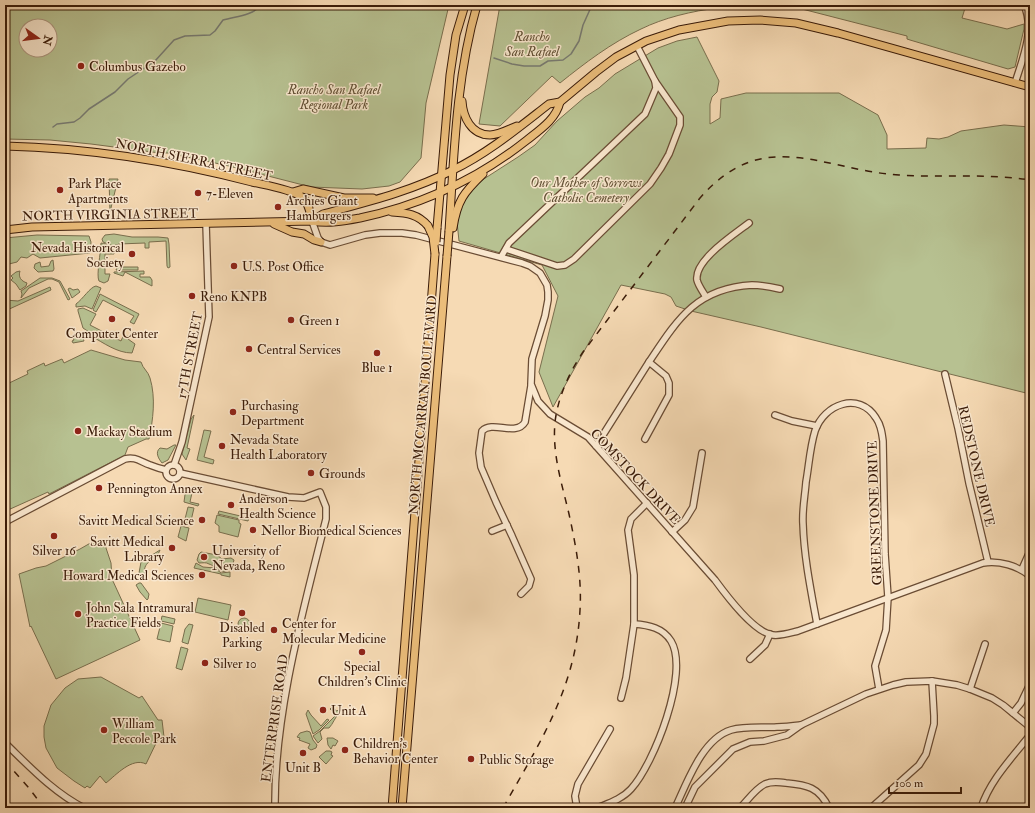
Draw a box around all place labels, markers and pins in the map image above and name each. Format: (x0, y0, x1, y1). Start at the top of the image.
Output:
place label: Columbus Gazebo (89, 59, 186, 75)
marker: Columbus Gazebo (76, 61, 86, 71)
place label: Park Place Apartments (67, 176, 129, 208)
marker: Park Place Apartments (55, 185, 65, 195)
place label: 7-Eleven (206, 186, 253, 202)
marker: 7-Eleven (193, 188, 203, 198)
place label: Archies Giant Hamburgers (285, 193, 358, 224)
marker: Archies Giant Hamburgers (273, 202, 283, 212)
place label: Nevada Historical Society (31, 240, 125, 272)
marker: Nevada Historical Society (127, 249, 137, 259)
place label: U.S. Post Office (242, 259, 324, 275)
marker: U.S. Post Office (229, 261, 239, 271)
place label: Reno KNPB (200, 289, 267, 305)
marker: Reno KNPB (187, 291, 197, 301)
place label: Green 1 (299, 313, 340, 329)
marker: Computer Center (107, 314, 117, 324)
marker: Green 1 (286, 315, 296, 325)
place label: Computer Center (66, 326, 158, 343)
place label: Central Services (257, 342, 341, 358)
marker: Central Services (244, 344, 254, 354)
marker: Blue 1 (372, 348, 382, 358)
place label: Blue 1 (361, 360, 393, 376)
place label: Purchasing Department (241, 398, 304, 430)
marker: Purchasing Department (228, 407, 238, 417)
place label: Mackay Stadium (86, 424, 172, 441)
marker: Mackay Stadium (73, 426, 83, 436)
place label: Nevada State Health Laboratory (230, 432, 327, 464)
marker: Nevada State Health Laboratory (217, 441, 227, 451)
place label: Grounds (319, 466, 366, 482)
marker: Grounds (306, 468, 316, 478)
place label: Pennington Annex (107, 481, 203, 497)
marker: Pennington Annex (94, 483, 104, 493)
place label: Anderson Health Science (238, 491, 317, 522)
marker: Anderson Health Science (226, 500, 236, 510)
place label: Savitt Medical Science (79, 513, 195, 529)
marker: Savitt Medical Science (197, 515, 207, 525)
place label: Nellor Biomedical Sciences (261, 523, 402, 539)
marker: Nellor Biomedical Sciences (248, 525, 258, 535)
marker: Silver 16 (49, 531, 59, 541)
place label: Savitt Medical Library (90, 534, 165, 566)
place label: Silver 16 (32, 543, 77, 559)
marker: Savitt Medical Library (167, 543, 177, 553)
place label: University of Nevada, Reno (212, 543, 285, 574)
marker: University of Nevada, Reno (199, 552, 209, 562)
place label: Howard Medical Sciences (63, 568, 195, 584)
marker: Howard Medical Sciences (197, 570, 207, 580)
place label: John Sala Intramural Practice Fields (85, 600, 195, 631)
marker: Disabled Parking (237, 608, 247, 618)
marker: John Sala Intramural Practice Fields (73, 609, 83, 619)
place label: Center for Molecular Medicine (282, 616, 386, 647)
place label: Disabled Parking (219, 620, 265, 651)
marker: Center for Molecular Medicine (269, 625, 279, 635)
marker: Special Children's Clinic (357, 647, 367, 657)
place label: Silver 10 (213, 656, 257, 672)
marker: Silver 10 (200, 658, 210, 668)
place label: Special Children's Clinic (318, 659, 406, 690)
place label: Unit A (331, 703, 368, 719)
marker: Unit A (318, 705, 328, 715)
place label: William Peccole Park (111, 716, 177, 747)
marker: William Peccole Park (99, 725, 109, 735)
place label: Children's Behavior Center (353, 736, 438, 767)
marker: Children's Behavior Center (340, 745, 350, 755)
marker: Unit B (298, 748, 308, 758)
place label: Public Storage (479, 752, 555, 768)
marker: Public Storage (466, 754, 476, 764)
place label: Unit B (285, 760, 321, 776)

